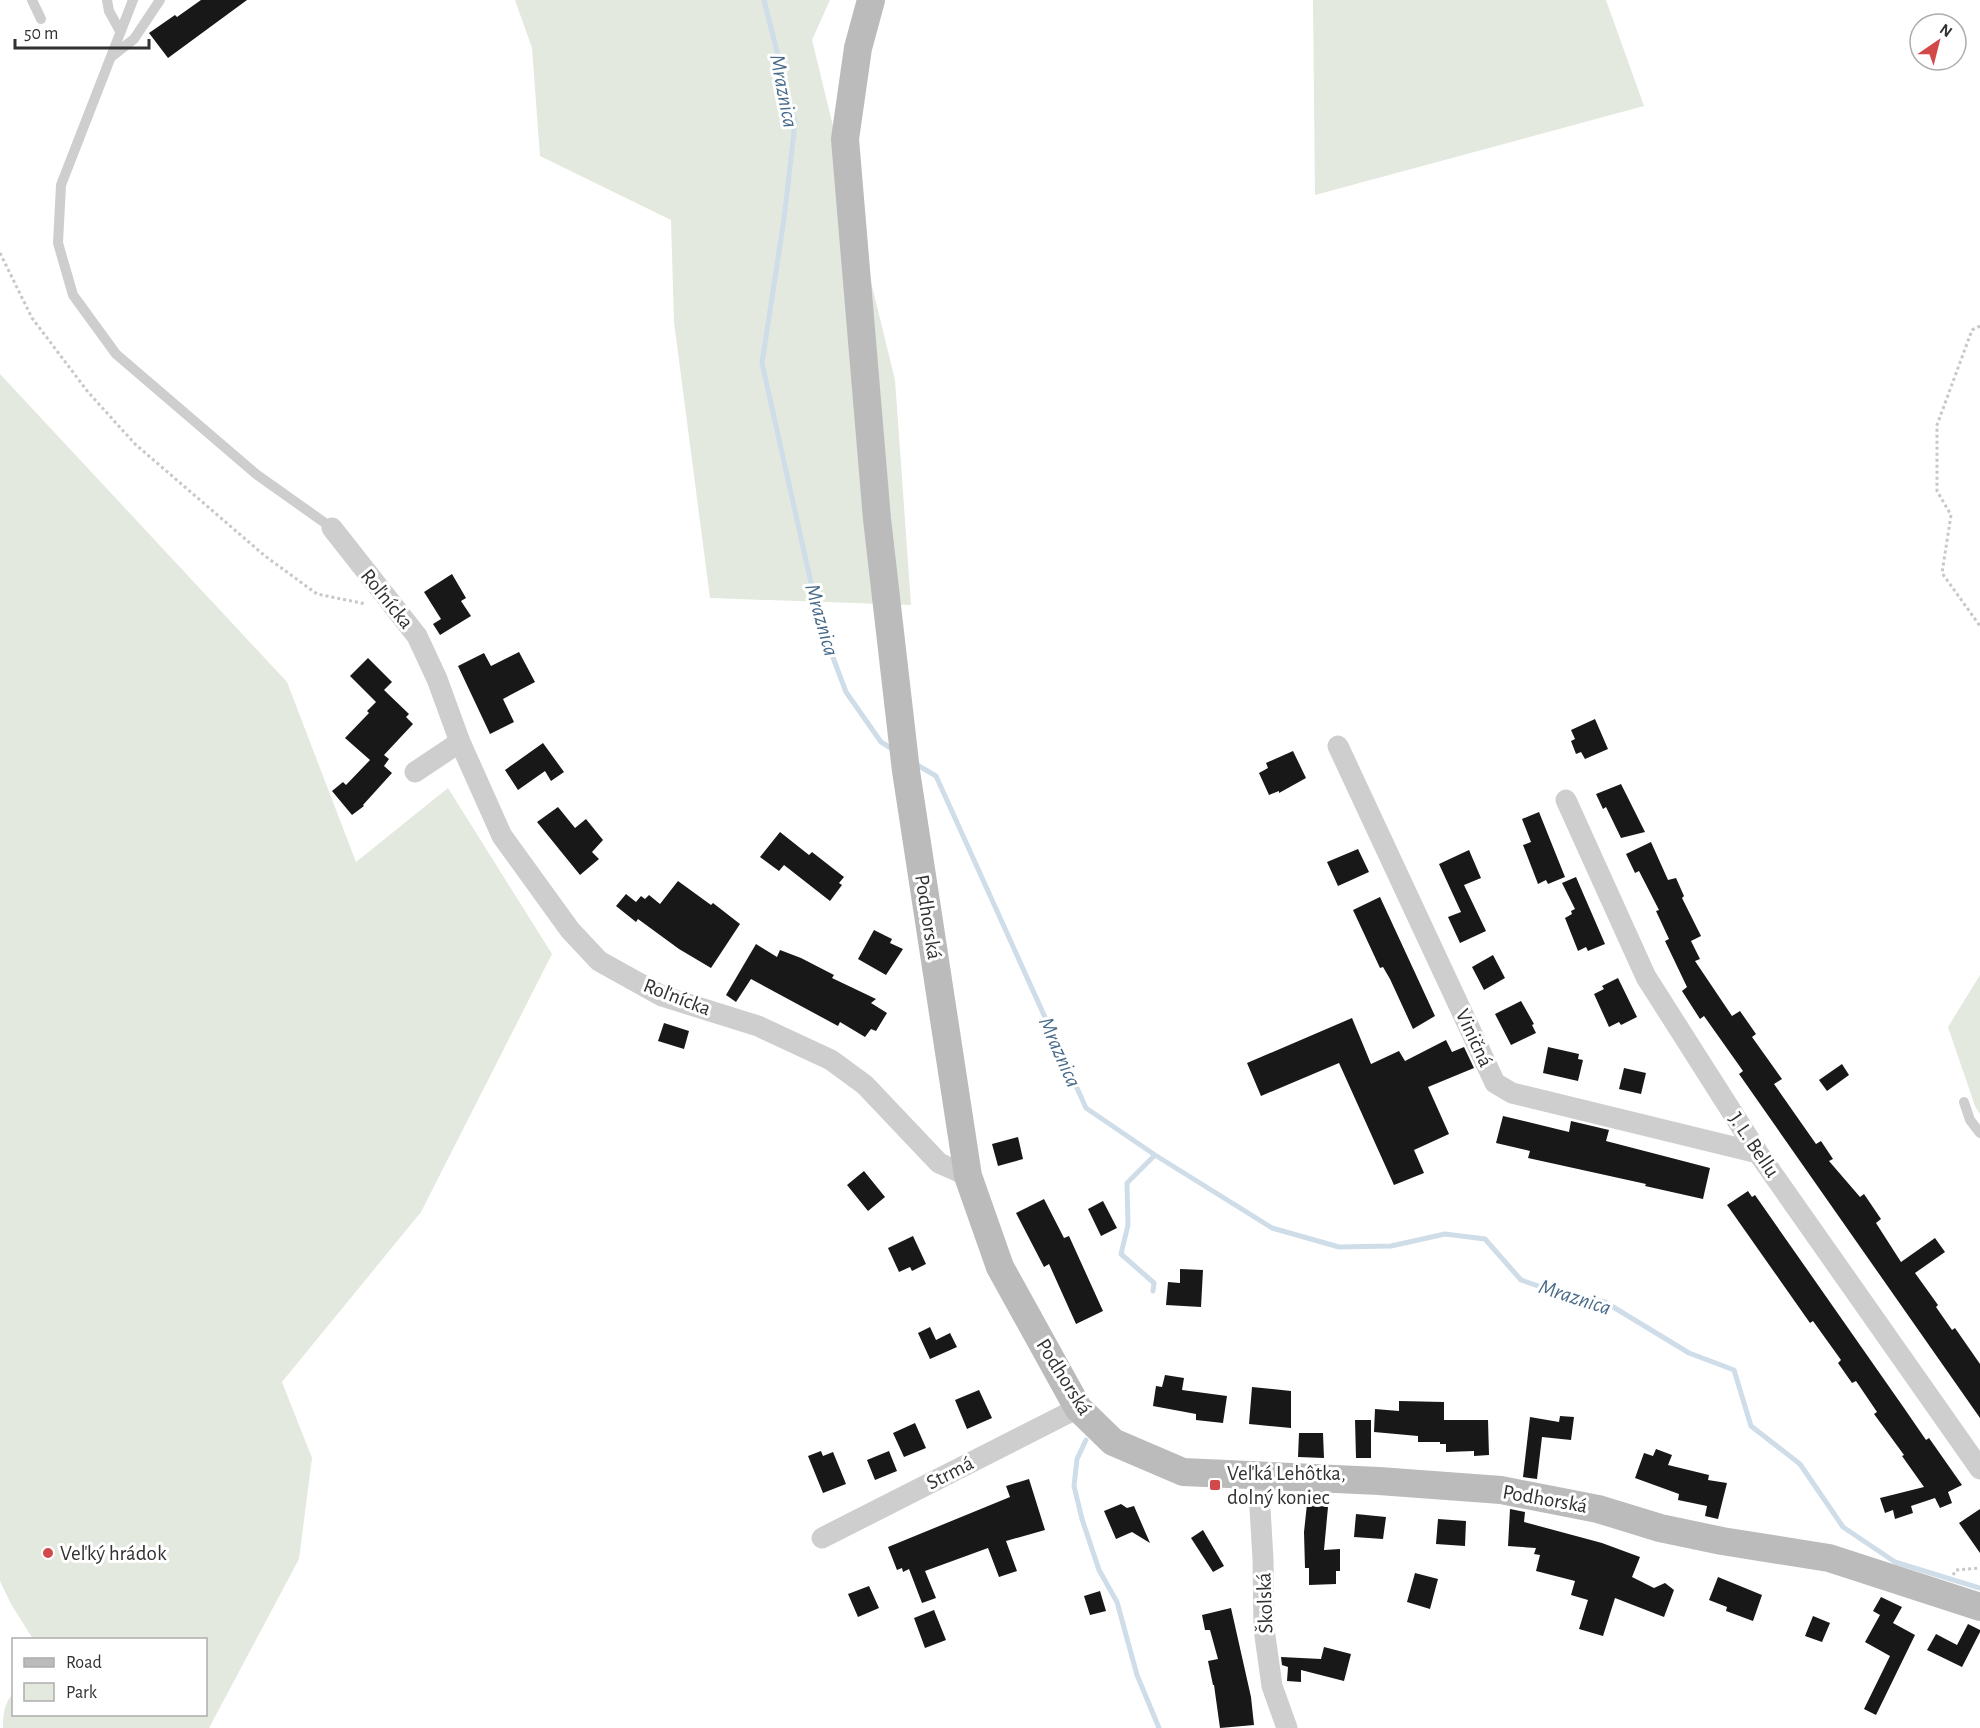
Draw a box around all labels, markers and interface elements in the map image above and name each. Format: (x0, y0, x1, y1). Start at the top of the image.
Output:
scale bar (15, 12, 148, 50)
north arrow (1908, 12, 1968, 72)
text: N (1937, 21, 1955, 40)
text: 50 m (24, 25, 58, 43)
water label: Mraznica (766, 52, 802, 130)
street label: Roľnícka (357, 565, 417, 633)
water label: Mraznica (801, 581, 843, 659)
street label: Podhorská (911, 873, 945, 961)
street label: Roľnícka (640, 975, 714, 1019)
street label: Viničná (1452, 1006, 1497, 1070)
water label: Mraznica (1035, 1014, 1085, 1090)
street label: J. L. Bellu (1725, 1109, 1783, 1181)
water label: Mraznica (1536, 1275, 1614, 1319)
street label: Podhorská (1032, 1335, 1096, 1419)
street label: Strmá (923, 1452, 977, 1494)
place label: Veľká Lehôtka, dolný koniec (1227, 1463, 1346, 1508)
marker: Veľká Lehôtka, dolný koniec (1208, 1478, 1222, 1492)
street label: Podhorská (1501, 1481, 1589, 1517)
place label: Veľký hrádok (60, 1543, 167, 1564)
marker: Veľký hrádok (41, 1546, 55, 1560)
street label: Školská (1251, 1572, 1277, 1634)
legend (12, 1638, 207, 1716)
text: Road (66, 1654, 102, 1672)
text: Park (66, 1684, 98, 1702)

